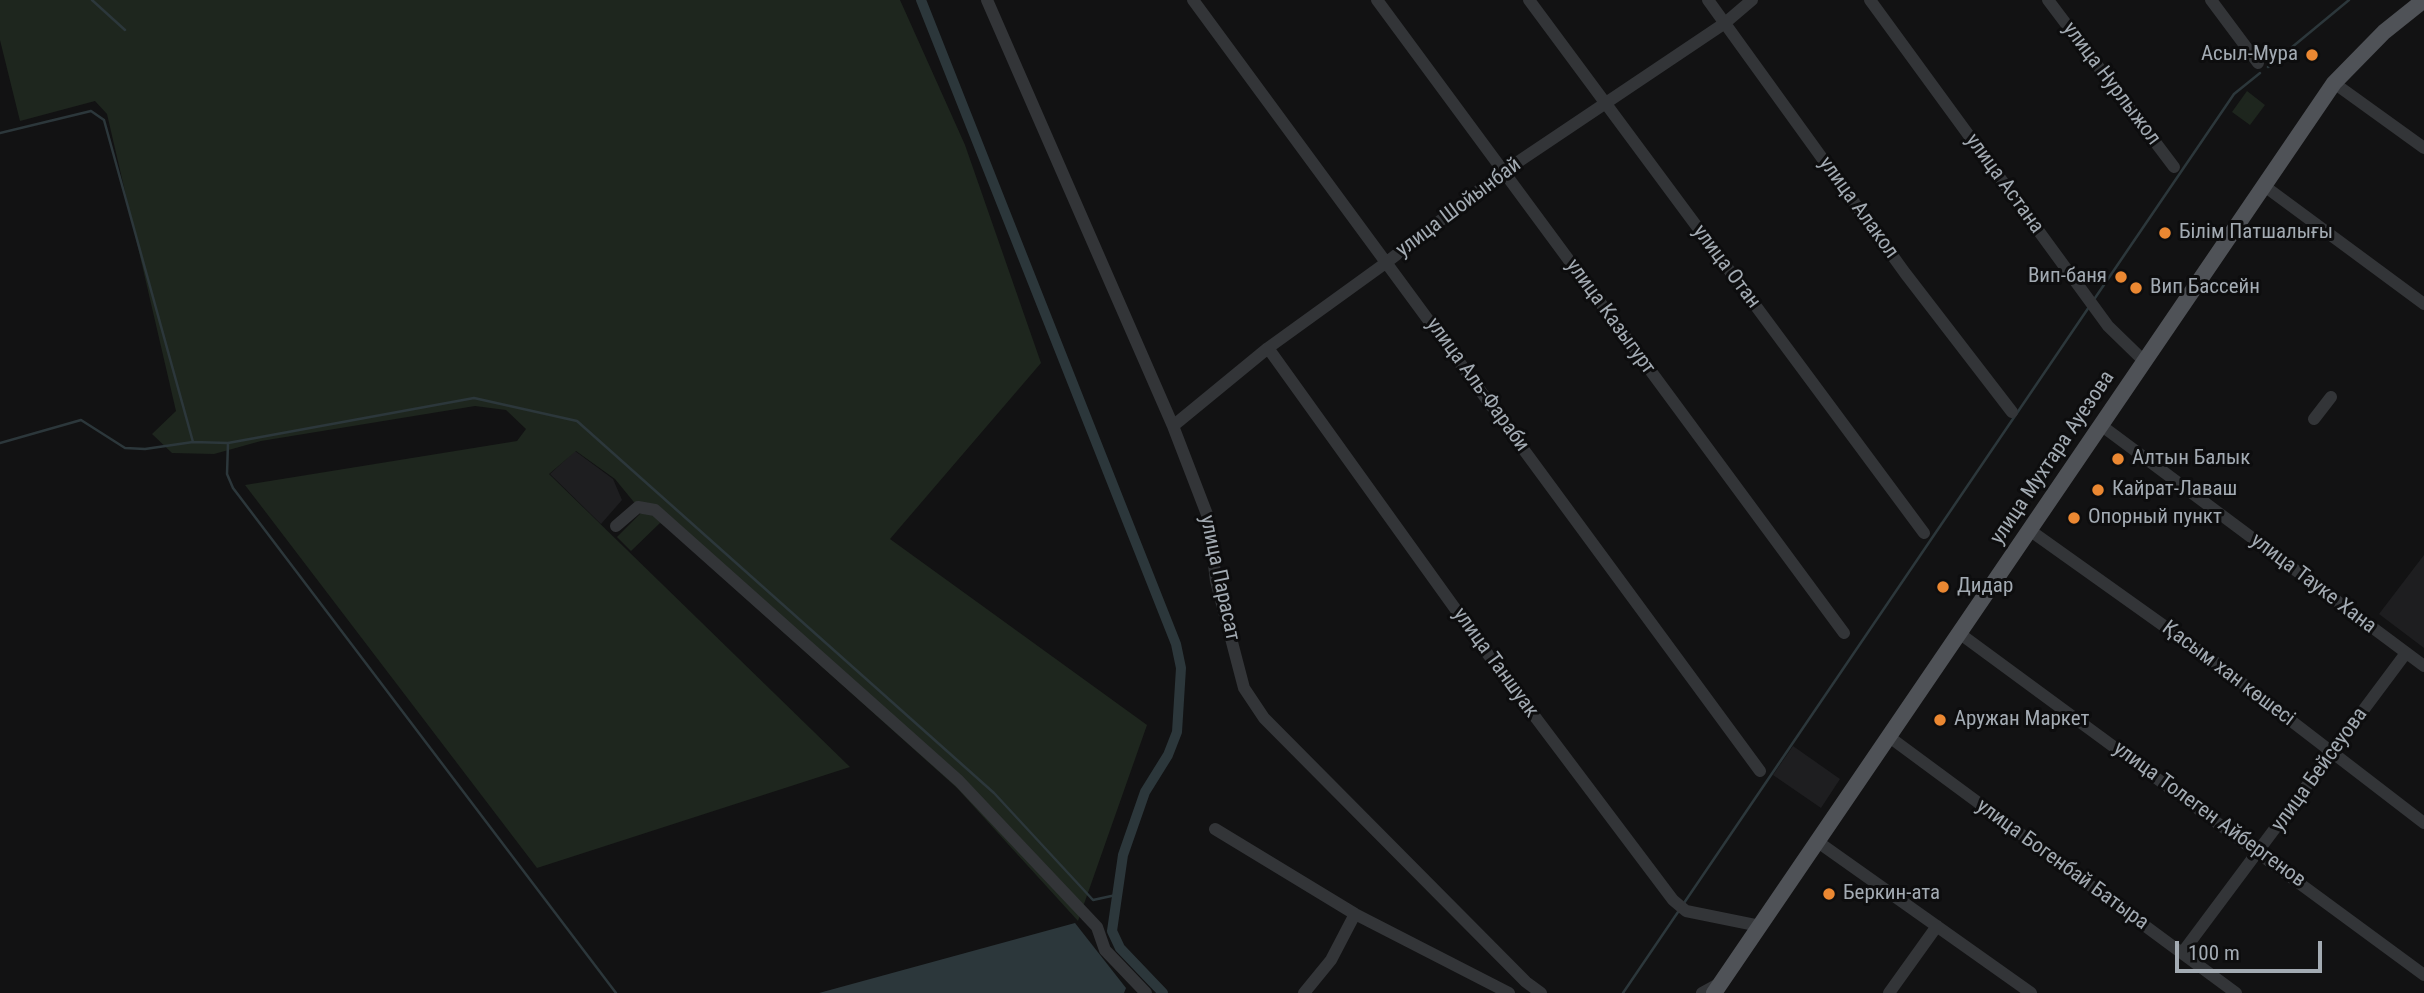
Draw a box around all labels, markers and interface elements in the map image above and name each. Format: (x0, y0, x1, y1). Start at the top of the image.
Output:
street label: улица Нурлыжол (2057, 18, 2165, 150)
place label: Асыл-Мура (2201, 42, 2298, 68)
marker: Асыл-Мура (2304, 47, 2320, 63)
street label: улица Астана (1959, 129, 2049, 239)
street label: улица Алакол (1813, 152, 1903, 264)
street label: улица Шойынбай (1392, 153, 1526, 263)
street label: улица Отан (1687, 220, 1765, 314)
place label: Білім Патшалығы (2179, 220, 2333, 246)
marker: Білім Патшалығы (2157, 225, 2173, 241)
street label: улица Казыгурт (1560, 255, 1660, 379)
place label: Вип-баня (2028, 264, 2107, 290)
marker: Вип-баня (2113, 269, 2129, 285)
place label: Вип Бассейн (2150, 275, 2260, 301)
marker: Вип Бассейн (2128, 280, 2144, 296)
street label: улица Аль-Фараби (1420, 313, 1534, 457)
street label: улица Мухтара Ауезова (1985, 366, 2121, 550)
place label: Алтын Балык (2132, 446, 2250, 472)
marker: Алтын Балык (2110, 451, 2126, 467)
place label: Кайрат-Лаваш (2112, 477, 2237, 503)
marker: Кайрат-Лаваш (2090, 482, 2106, 498)
place label: Опорный пункт (2088, 505, 2222, 531)
marker: Опорный пункт (2066, 510, 2082, 526)
street label: улица Парасат (1193, 513, 1245, 643)
street label: улица Тауке Хана (2245, 528, 2381, 640)
place label: Дидар (1957, 574, 2013, 600)
marker: Дидар (1935, 579, 1951, 595)
street label: улица Таншуак (1447, 603, 1543, 723)
street label: Қасым хан көшесі (2157, 616, 2299, 732)
street label: улица Бейсеуова (2267, 703, 2373, 837)
place label: Аружан Маркет (1954, 707, 2089, 733)
marker: Аружан Маркет (1932, 712, 1948, 728)
street label: улица Толеген Айбергенов (2108, 737, 2310, 893)
street label: улица Богенбай Батыра (1971, 794, 2153, 936)
place label: Беркин-ата (1843, 881, 1940, 907)
marker: Беркин-ата (1821, 886, 1837, 902)
scale bar (2179, 926, 2326, 970)
text: 100 m (2188, 941, 2240, 965)

